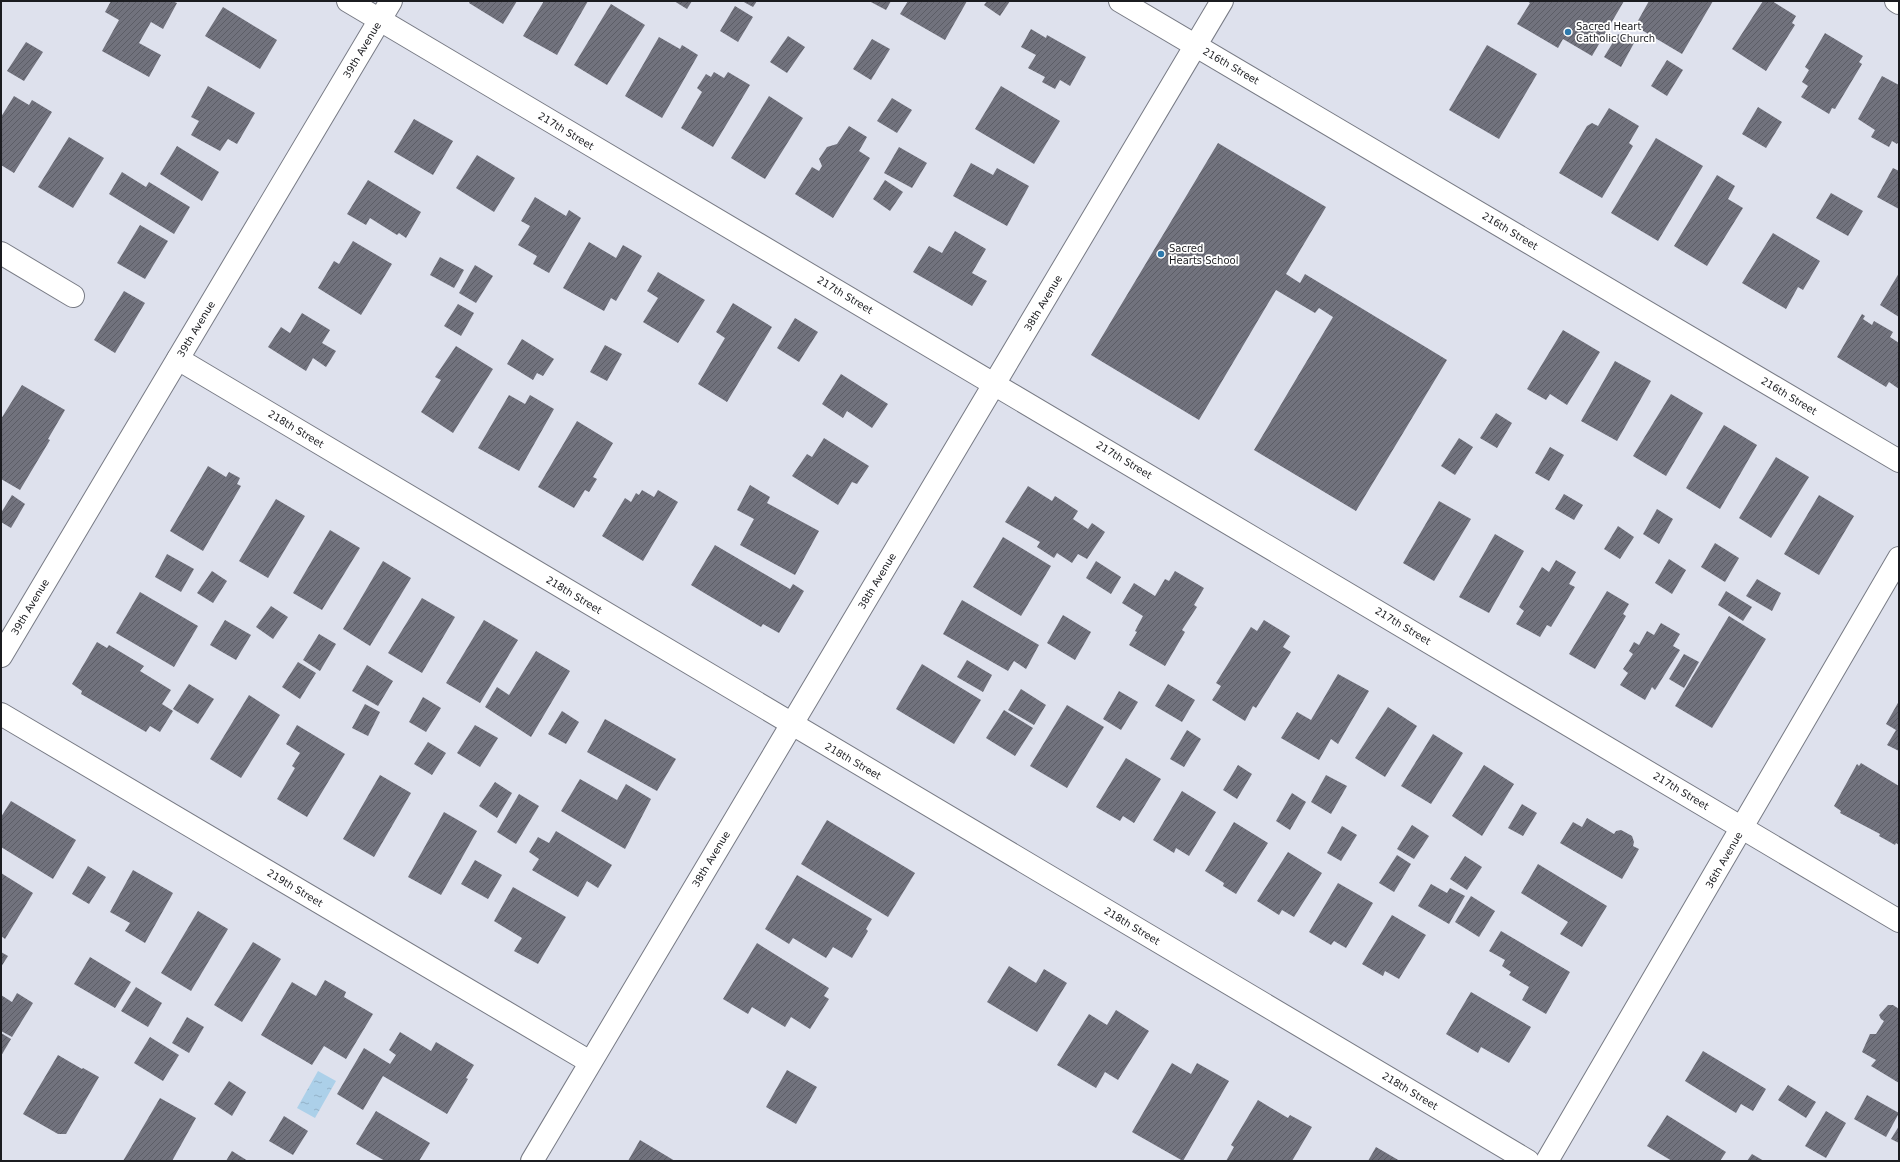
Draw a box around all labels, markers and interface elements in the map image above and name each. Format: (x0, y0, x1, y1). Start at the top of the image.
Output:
street label: 39th Avenue (341, 20, 383, 80)
place label: Sacred Heart Catholic Church (1576, 21, 1655, 44)
marker: Sacred Heart Catholic Church (1563, 27, 1573, 37)
street label: 216th Street (1201, 46, 1261, 87)
street label: 217th Street (536, 110, 596, 152)
street label: 216th Street (1480, 210, 1540, 252)
place label: Sacred Hearts School (1169, 243, 1238, 266)
marker: Sacred Hearts School (1156, 249, 1166, 259)
street label: 38th Avenue (1022, 273, 1064, 333)
street label: 217th Street (815, 274, 875, 316)
street label: 39th Avenue (175, 299, 217, 359)
street label: 216th Street (1759, 375, 1819, 417)
street label: 218th Street (266, 408, 326, 450)
street label: 217th Street (1094, 439, 1154, 481)
street label: 38th Avenue (856, 551, 898, 611)
street label: 218th Street (544, 574, 604, 616)
street label: 39th Avenue (9, 577, 51, 637)
street label: 217th Street (1373, 605, 1433, 647)
street label: 218th Street (823, 741, 883, 782)
street label: 217th Street (1651, 770, 1711, 812)
street label: 38th Avenue (690, 829, 732, 889)
street label: 36th Avenue (1703, 830, 1745, 890)
street label: 219th Street (265, 867, 325, 909)
street label: 218th Street (1102, 905, 1162, 947)
street label: 218th Street (1380, 1070, 1440, 1112)

